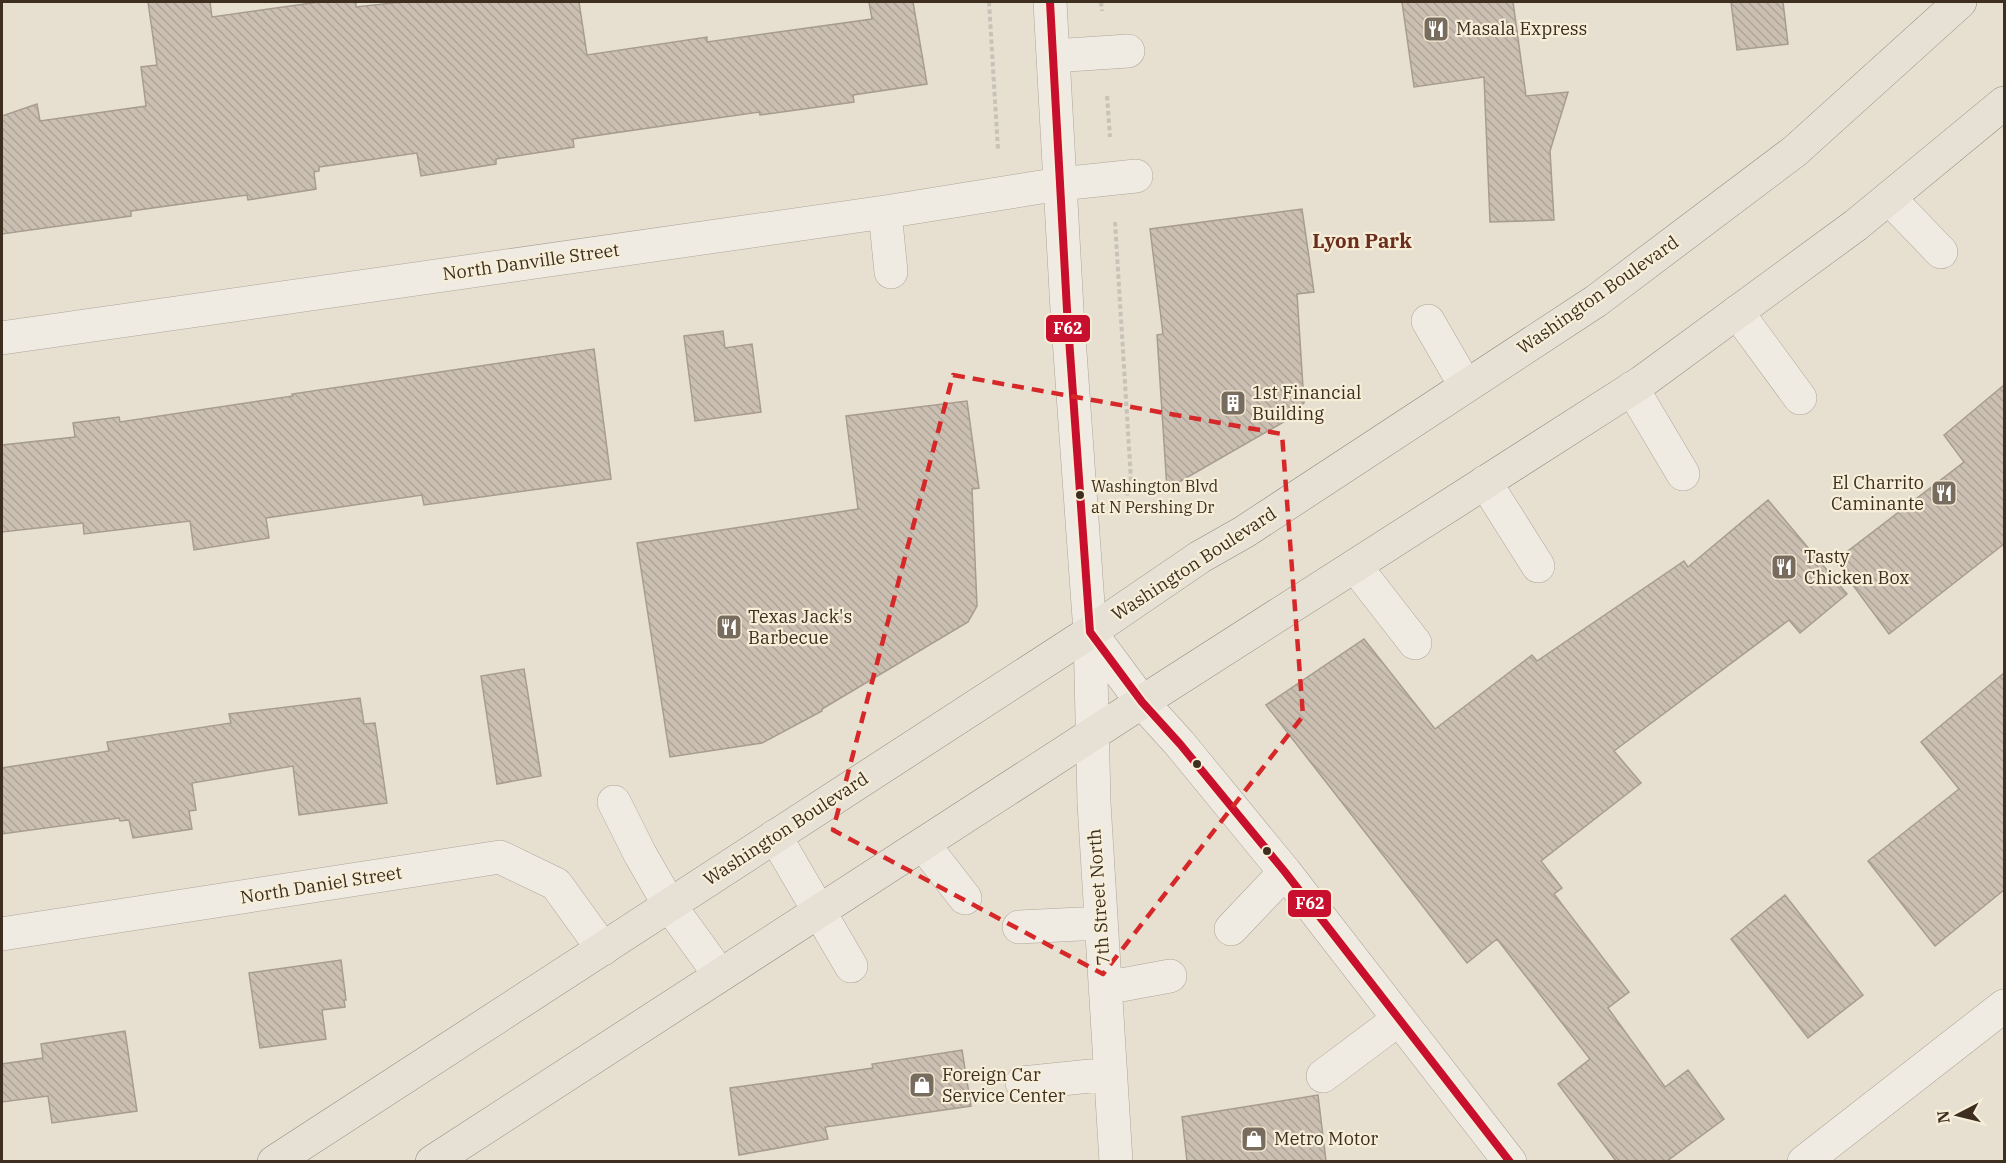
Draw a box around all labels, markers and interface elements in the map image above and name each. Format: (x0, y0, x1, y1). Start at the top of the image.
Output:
restaurant icon: Masala Express (1421, 14, 1451, 44)
place label: Masala Express (1456, 17, 1587, 40)
district label: Lyon Park (1312, 227, 1412, 254)
street label: Washington Boulevard (1513, 230, 1683, 359)
street label: North Danville Street (441, 238, 621, 285)
line badge: F62 (1045, 314, 1091, 343)
text: F62 (1053, 318, 1083, 338)
place label: 1st Financial Building (1252, 381, 1362, 425)
building icon: 1st Financial Building (1218, 388, 1248, 418)
place label: El Charrito Caminante (1831, 471, 1924, 515)
place label: Washington Blvd at N Pershing Dr (1091, 476, 1219, 517)
restaurant icon: El Charrito Caminante (1929, 478, 1959, 508)
marker: Washington Blvd at N Pershing Dr (1074, 489, 1086, 501)
street label: Washington Boulevard (1107, 502, 1280, 625)
place label: Tasty Chicken Box (1804, 545, 1909, 589)
restaurant icon: Tasty Chicken Box (1769, 552, 1799, 582)
place label: Texas Jack's Barbecue (748, 605, 852, 649)
restaurant icon: Texas Jack's Barbecue (714, 612, 744, 642)
unlabelled marker (1191, 758, 1203, 770)
street label: Washington Boulevard (699, 767, 872, 890)
street label: 7th Street North (1082, 828, 1115, 966)
unlabelled marker (1261, 845, 1273, 857)
street label: North Daniel Street (238, 860, 403, 909)
line badge: F62 (1287, 889, 1332, 918)
text: F62 (1295, 893, 1325, 913)
place label: Foreign Car Service Center (942, 1063, 1066, 1107)
shop icon: Foreign Car Service Center (907, 1070, 937, 1100)
north arrow (1928, 1085, 1988, 1145)
text: N (1932, 1109, 1954, 1124)
shop icon: Metro Motor (1239, 1124, 1269, 1154)
place label: Metro Motor (1274, 1127, 1378, 1150)

